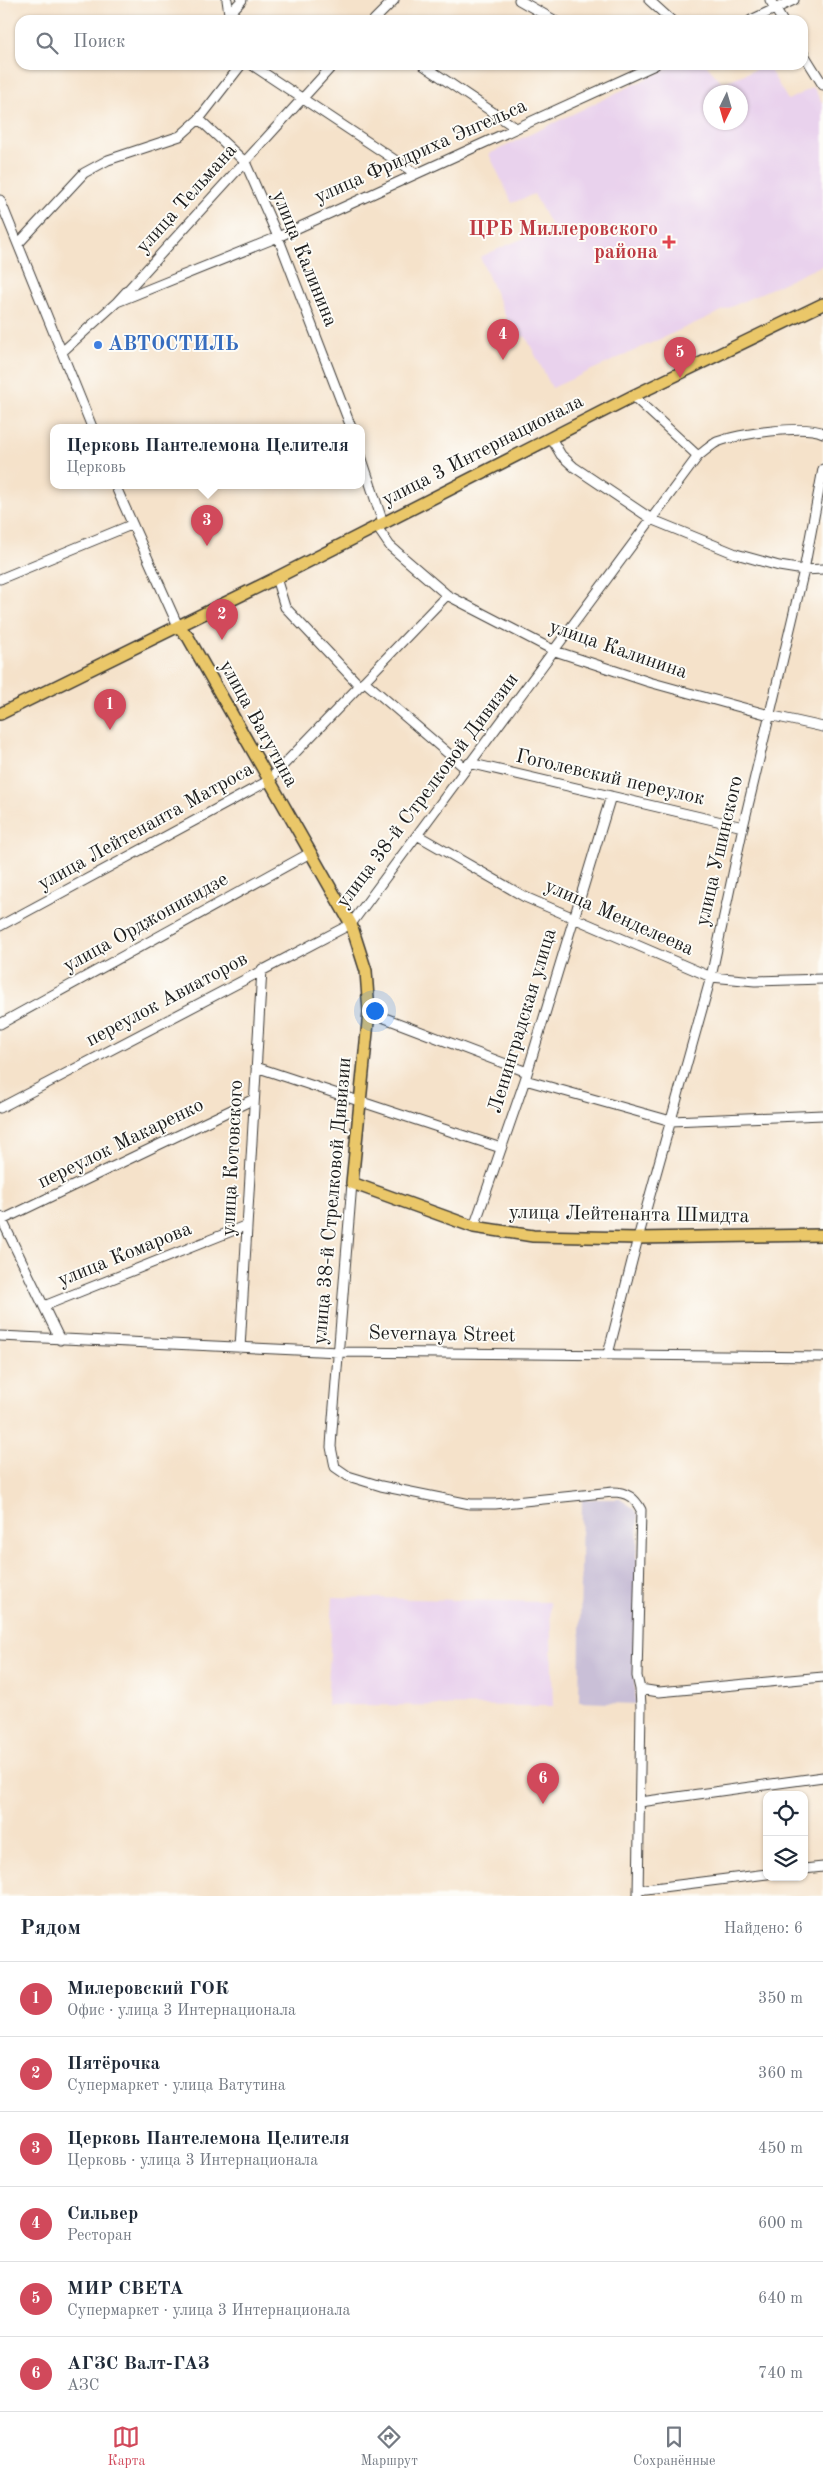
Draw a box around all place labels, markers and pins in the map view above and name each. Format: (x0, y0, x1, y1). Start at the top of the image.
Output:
place label: ЦРБ Миллеровского района (468, 220, 658, 263)
marker: ЦРБ Миллеровского района (662, 235, 676, 249)
pin: 4 (487, 319, 519, 360)
place label: АВТОСТИЛЬ (108, 335, 239, 355)
pin: 5 (664, 337, 696, 378)
marker: АВТОСТИЛЬ (92, 339, 104, 351)
pin: 3 (191, 505, 223, 546)
pin: 2 (206, 599, 238, 640)
pin: 1 (94, 689, 126, 730)
pin: 6 (527, 1763, 559, 1804)

